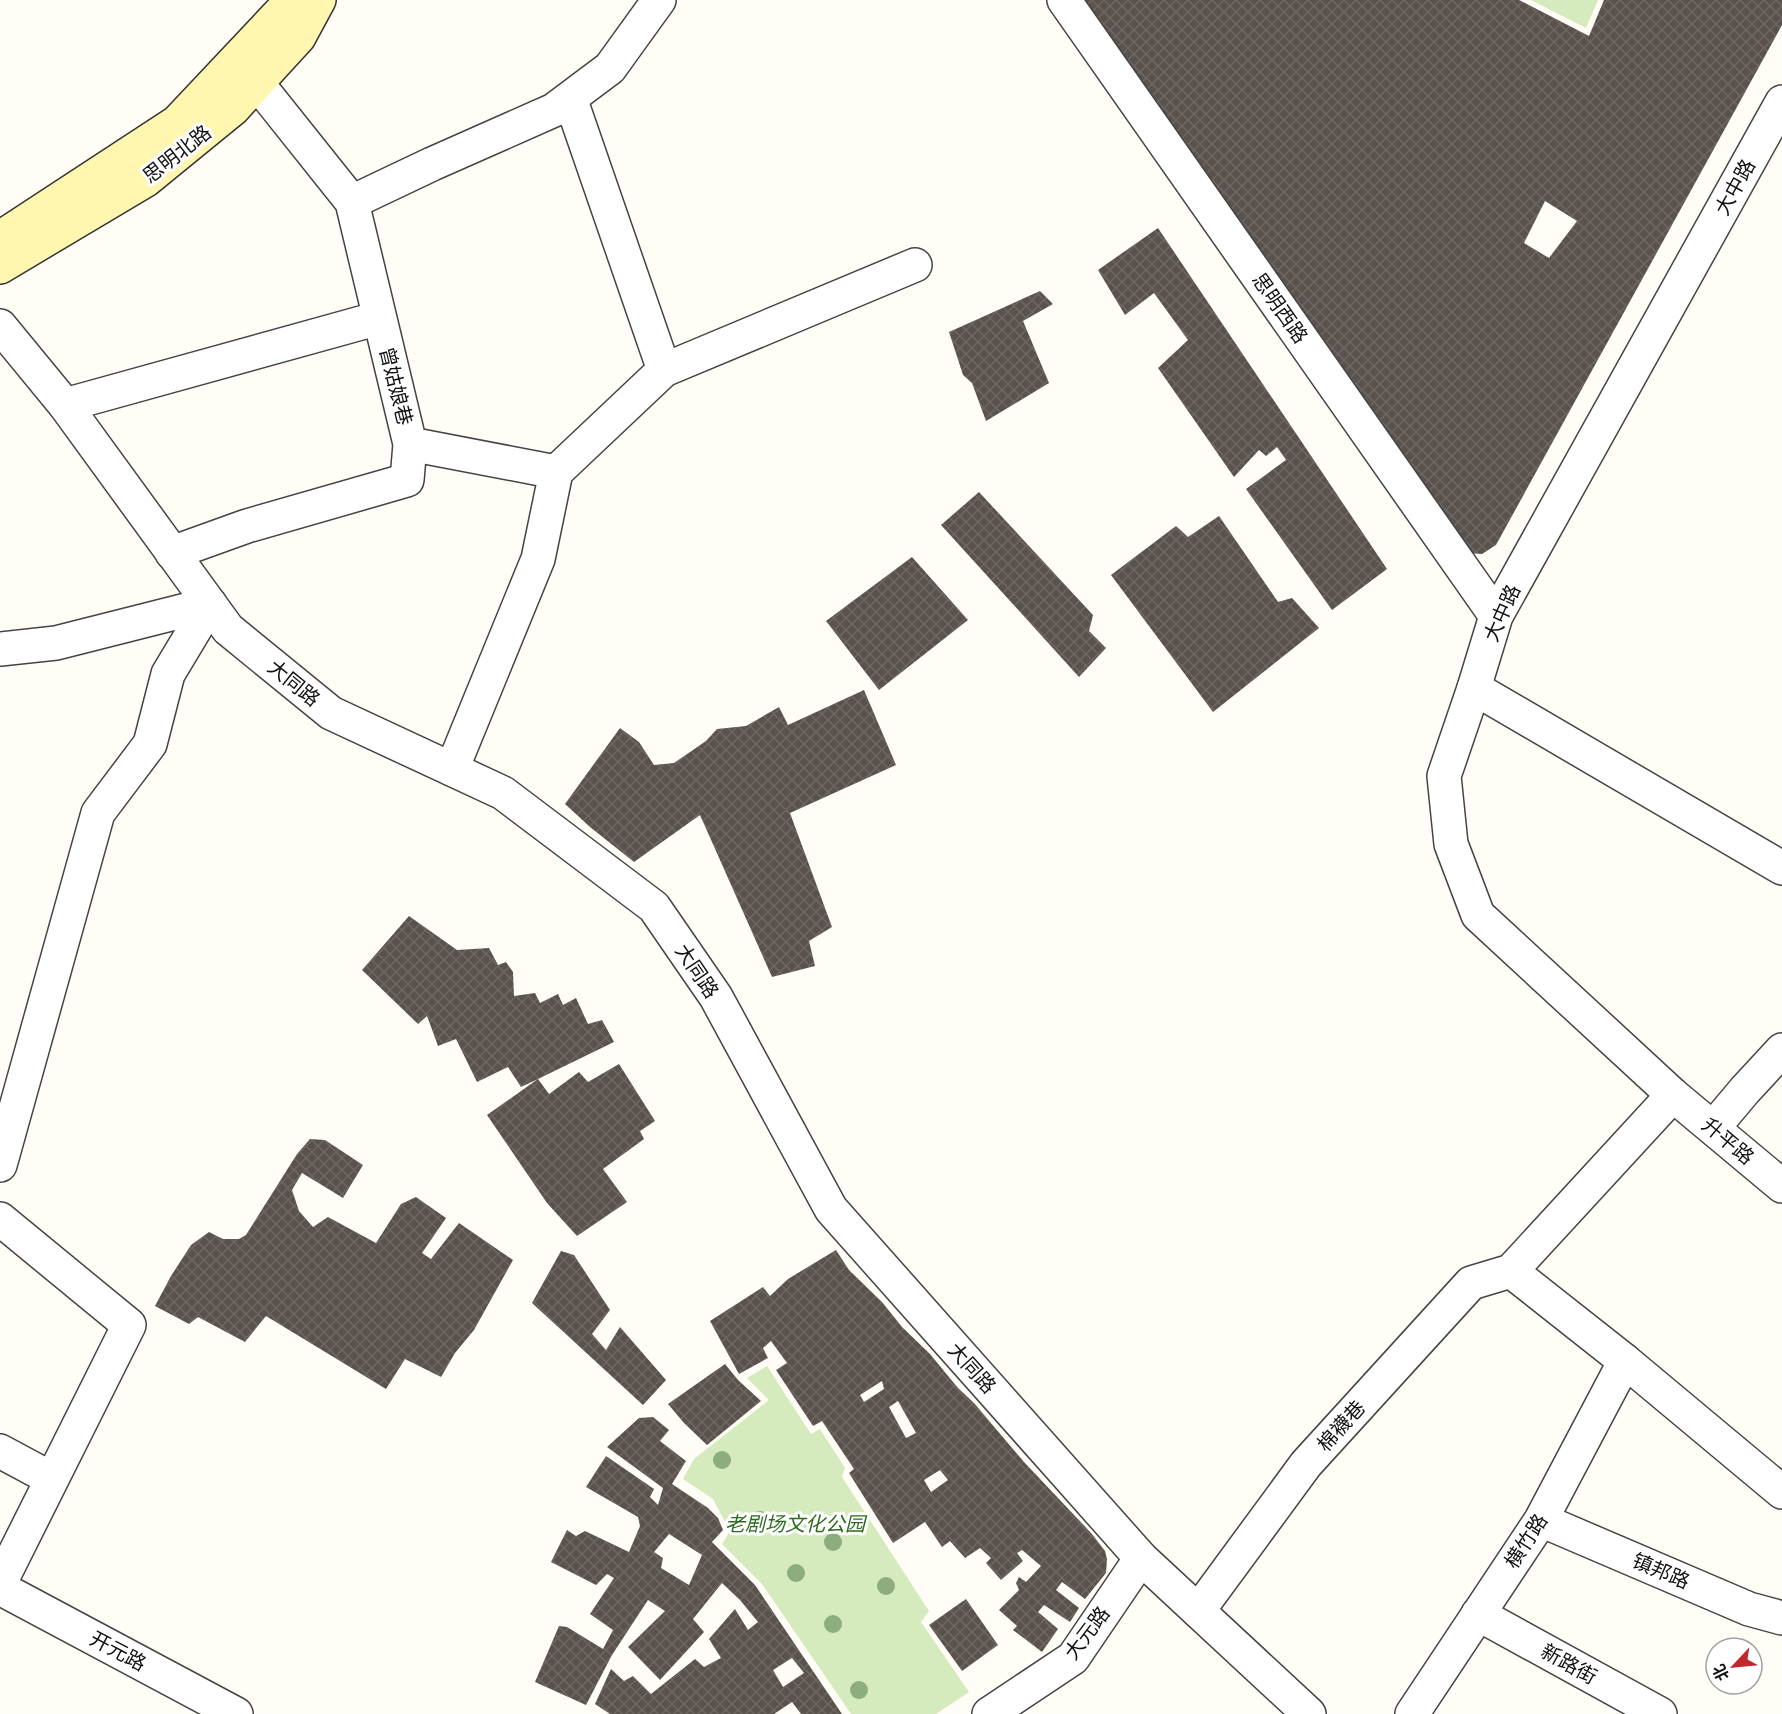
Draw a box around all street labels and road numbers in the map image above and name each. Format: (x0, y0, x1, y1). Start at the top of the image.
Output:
street label: 思明北路 (136, 117, 217, 189)
street label: 大中路 (1706, 153, 1761, 220)
street label: 思明西路 (1246, 266, 1316, 348)
street label: 曾姑娘巷 (374, 343, 421, 428)
street label: 大中路 (1475, 579, 1526, 646)
street label: 大同路 (263, 652, 327, 712)
street label: 大同路 (669, 937, 727, 1003)
street label: 升平路 (1697, 1109, 1761, 1170)
street label: 大同路 (942, 1335, 1004, 1399)
street label: 棉襪巷 (1309, 1393, 1371, 1457)
street label: 横竹路 (1496, 1507, 1553, 1573)
street label: 镇邦路 (1628, 1545, 1695, 1595)
street label: 大元路 (1056, 1599, 1115, 1665)
street label: 开元路 (85, 1623, 152, 1677)
street label: 新路街 (1536, 1635, 1603, 1690)

